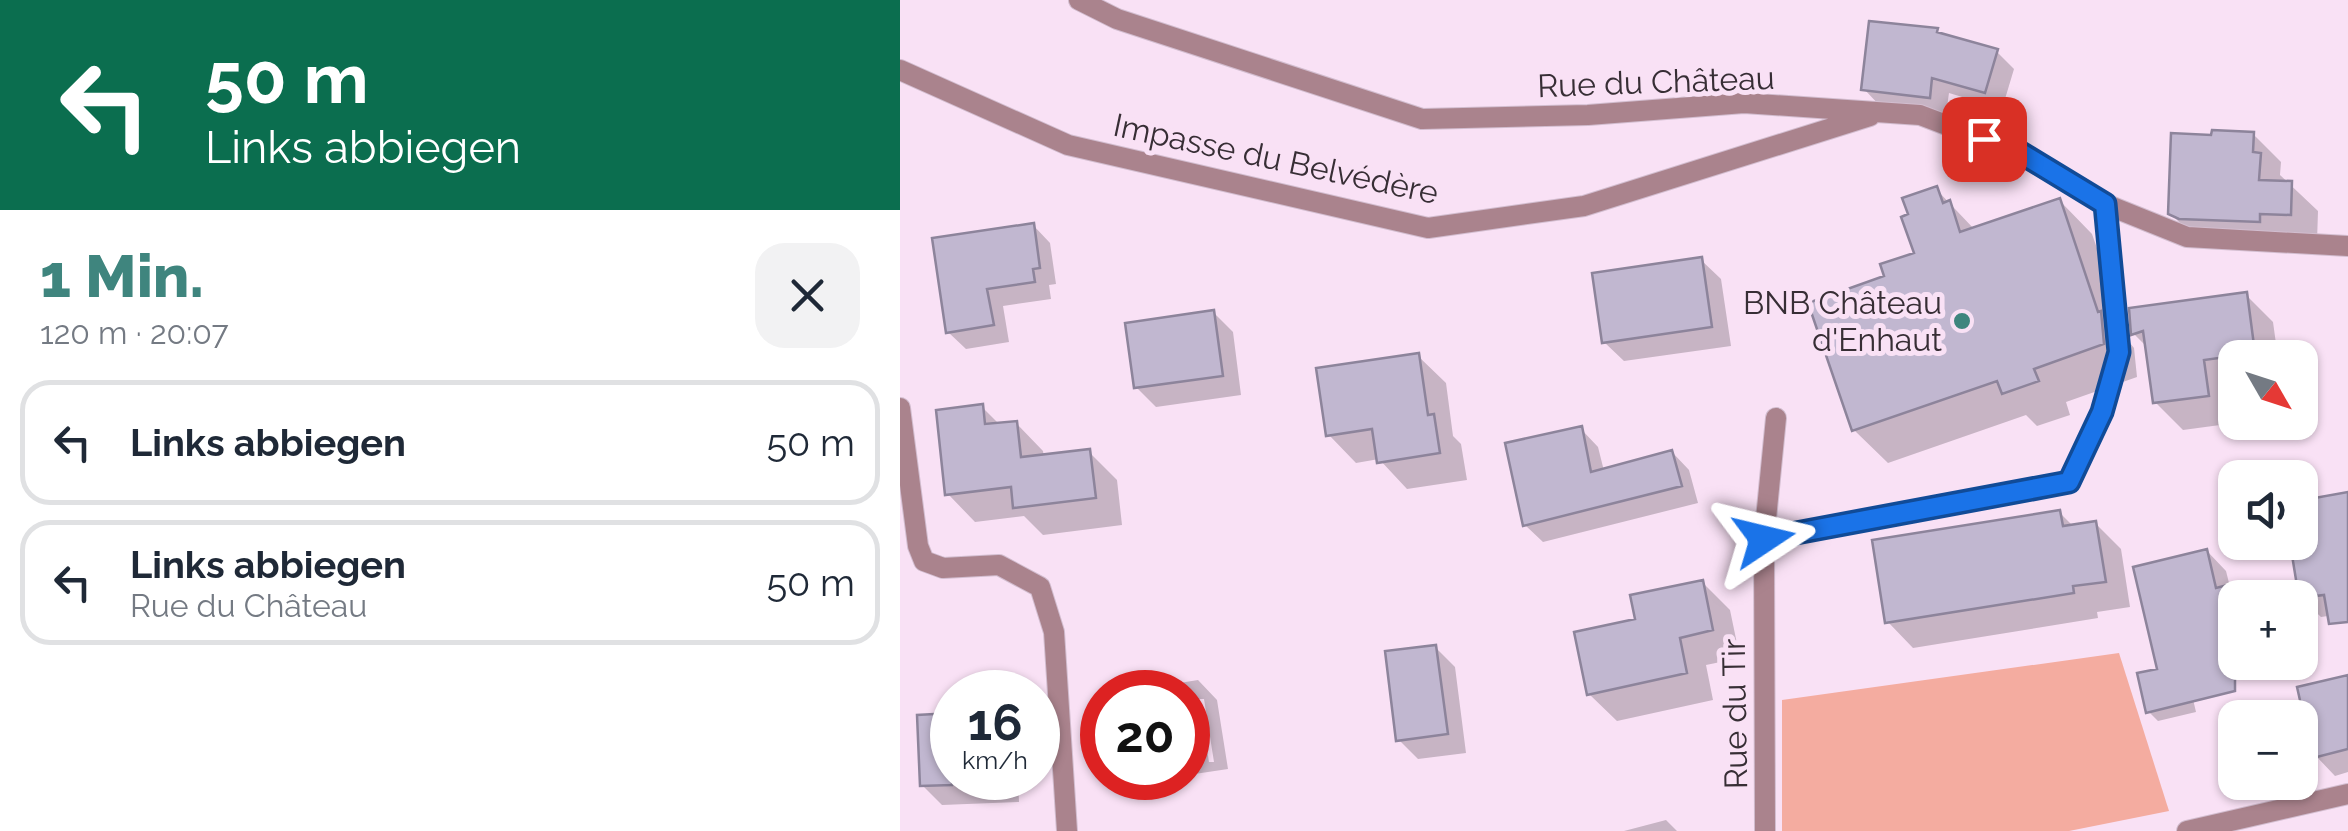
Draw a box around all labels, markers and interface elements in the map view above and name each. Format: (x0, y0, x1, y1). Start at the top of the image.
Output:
text: 50 m (205, 37, 369, 119)
icon: left (40, 40, 170, 170)
street label: Rue du Château (1537, 59, 1775, 104)
pin (1942, 97, 2027, 182)
street label: Impasse du Belvédère (1110, 106, 1442, 211)
icon: arrive (1957, 112, 2012, 167)
text: Links abbiegen (205, 121, 521, 174)
text: 1 Min. (40, 241, 204, 311)
button: close (755, 243, 860, 348)
place label: BNB Château d'Enhaut (1743, 284, 1942, 358)
marker: BNB Château d'Enhaut (1951, 310, 1973, 332)
text: 120 m · 20:07 (40, 314, 229, 351)
north arrow (2218, 340, 2318, 440)
map controls (2218, 340, 2318, 800)
icon: left (45, 415, 100, 470)
text: Links abbiegen (130, 420, 406, 465)
text: 50 m (766, 420, 855, 465)
button: sound (2218, 460, 2318, 560)
position arrow (1712, 487, 1816, 591)
text: Links abbiegen (130, 542, 406, 587)
icon: left (45, 555, 100, 610)
text: 50 m (766, 560, 855, 605)
button: + (2218, 580, 2318, 680)
text: Rue du Château (130, 587, 367, 624)
street label: Rue du Tir (1715, 638, 1754, 790)
speed limit sign: 20 (1080, 670, 1210, 800)
text: 16 (967, 693, 1023, 752)
button: − (2218, 700, 2318, 800)
text: km/h (962, 745, 1028, 775)

